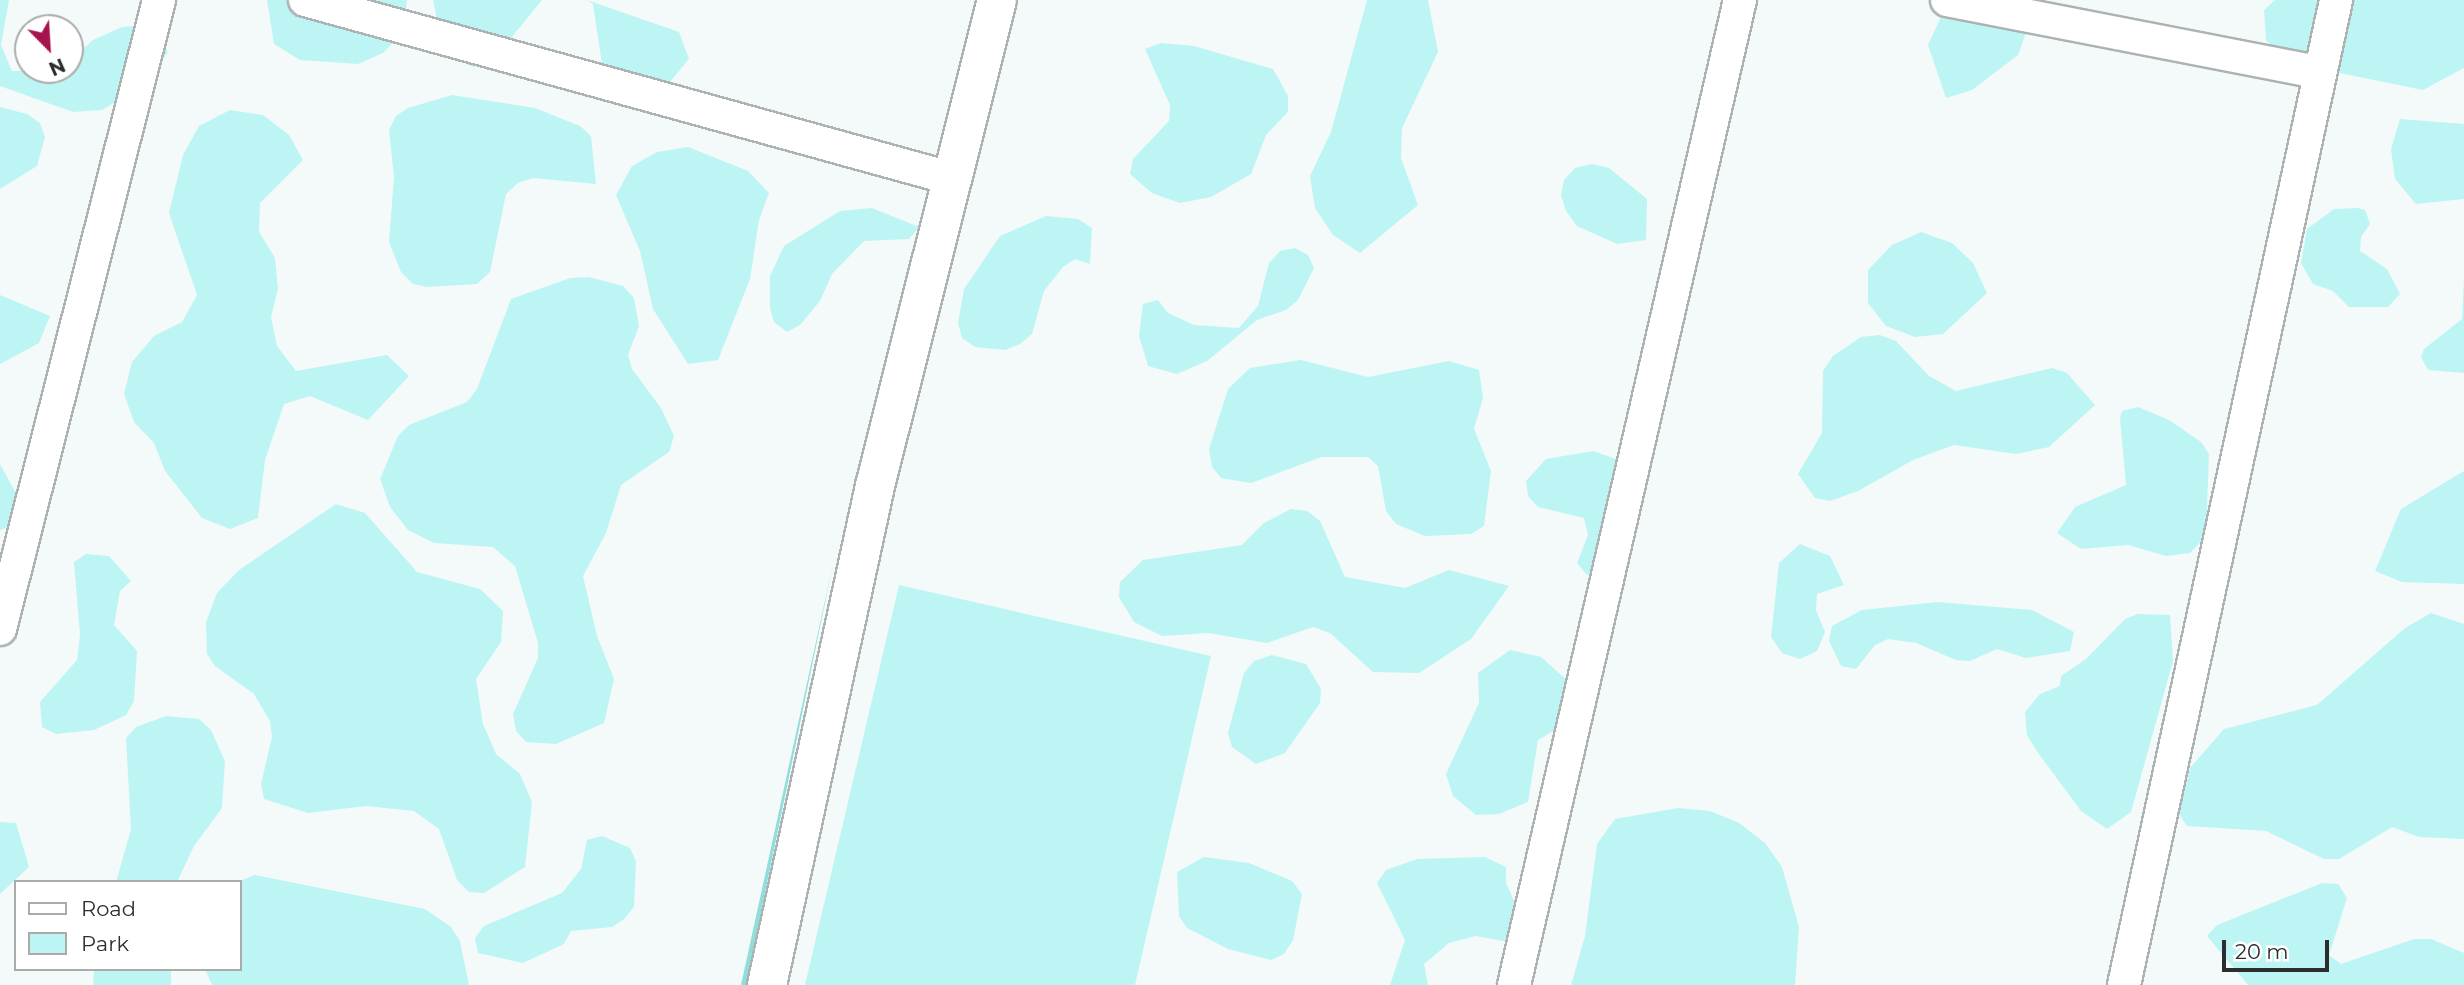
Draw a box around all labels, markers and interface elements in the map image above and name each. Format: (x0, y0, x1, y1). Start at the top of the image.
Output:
north arrow (14, 14, 84, 84)
text: N (45, 53, 69, 80)
legend (14, 880, 242, 971)
text: Road (81, 896, 136, 921)
scale bar (2226, 926, 2333, 970)
text: Park (81, 931, 129, 956)
text: 20 m (2235, 939, 2289, 964)

